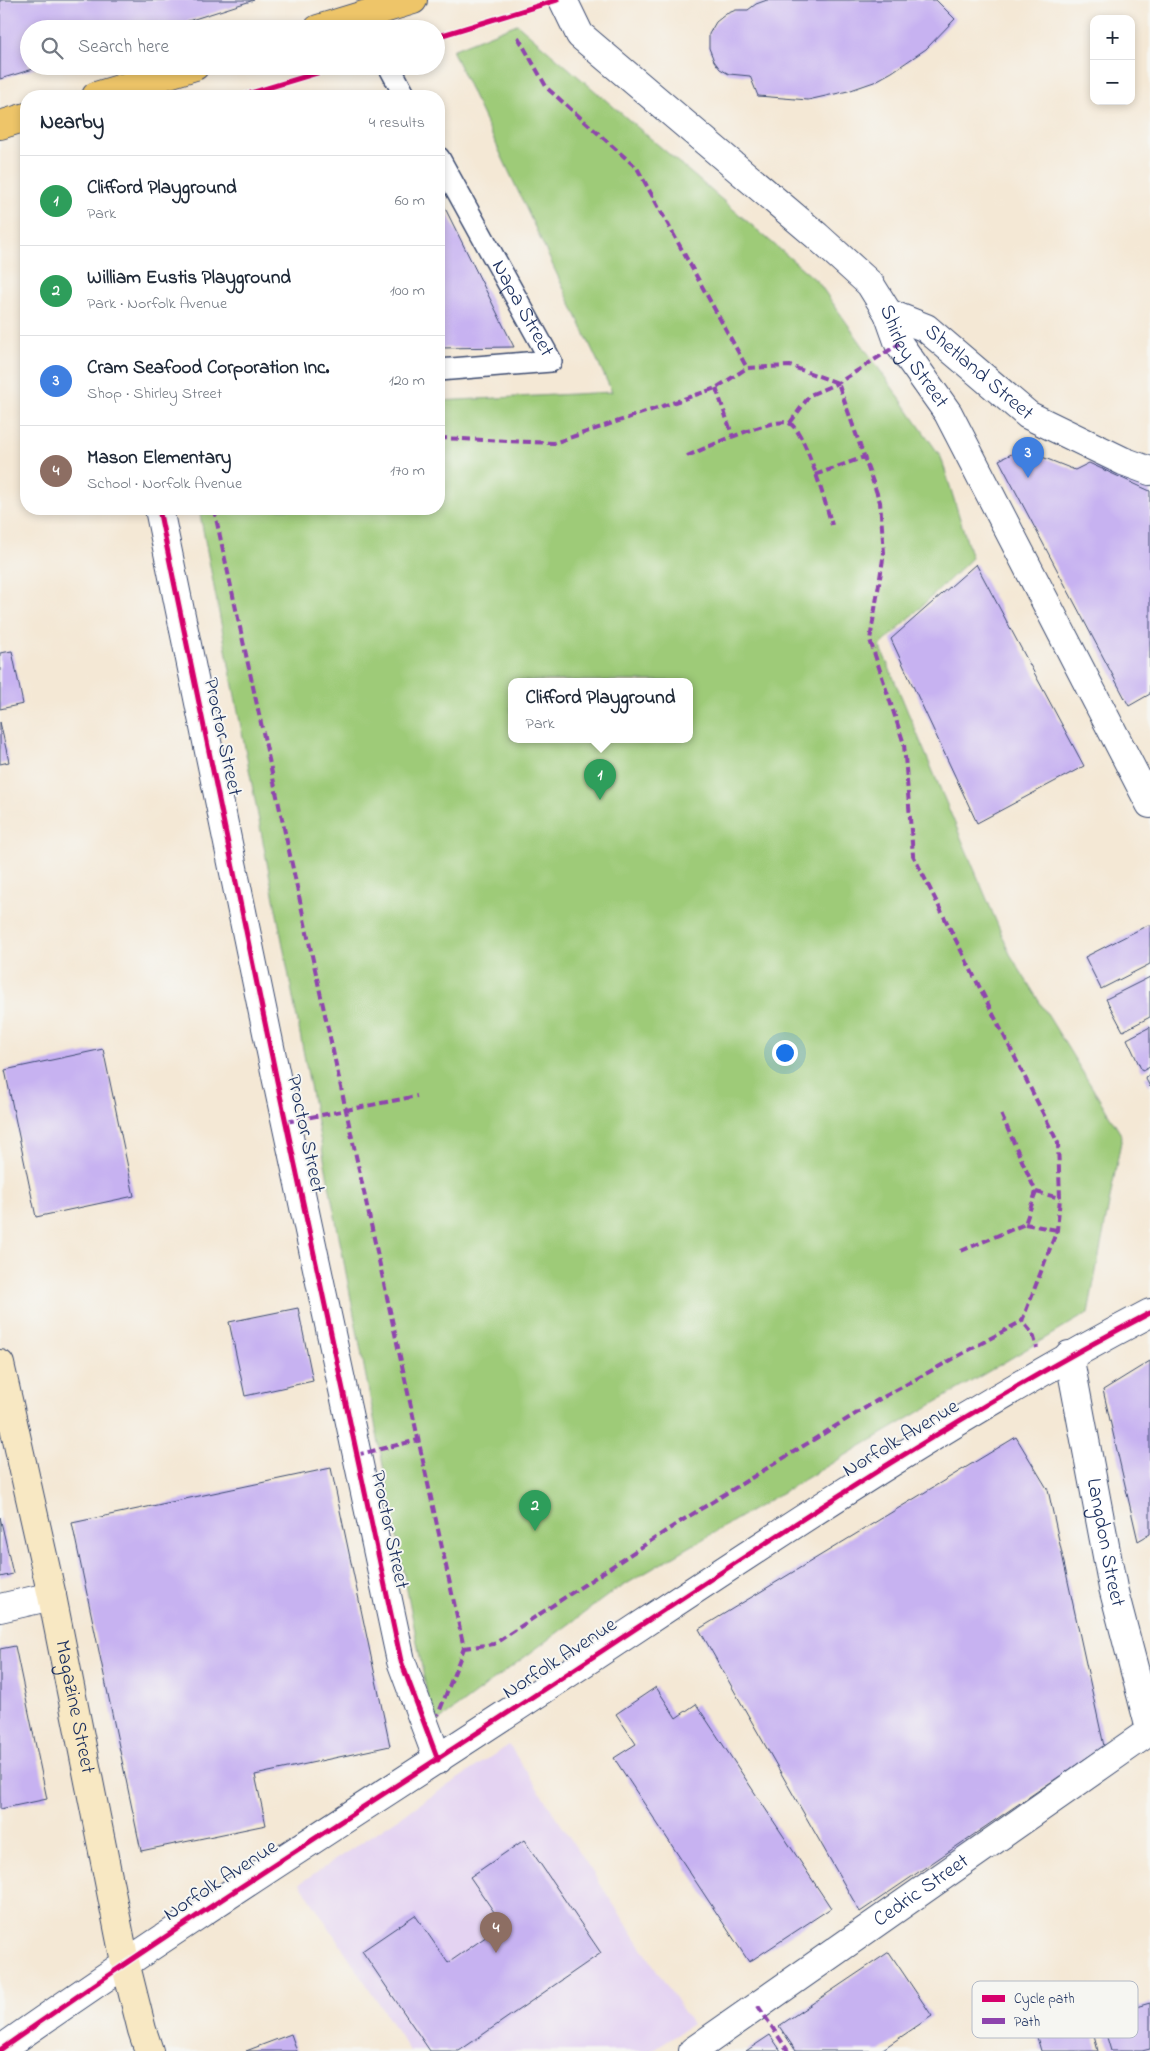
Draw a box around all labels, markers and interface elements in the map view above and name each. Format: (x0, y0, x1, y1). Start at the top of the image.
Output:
map controls (1090, 15, 1135, 105)
button: + (1090, 15, 1135, 60)
search box (20, 20, 445, 75)
icon: search (38, 34, 66, 62)
text: Search here (78, 34, 169, 61)
button: − (1090, 60, 1135, 105)
text: Nearby (40, 108, 104, 138)
text: 4 results (369, 111, 425, 135)
text: Clifford Playground (87, 175, 237, 202)
text: 1 (53, 189, 59, 213)
text: 60 m (395, 189, 425, 213)
text: Park (87, 202, 116, 226)
street label: Napa Street (483, 255, 561, 362)
text: William Eustis Playground (87, 265, 291, 292)
text: 2 (52, 279, 60, 303)
text: 100 m (390, 279, 425, 303)
text: Park · Norfolk Avenue (87, 292, 227, 316)
street label: Shirley Street (871, 299, 955, 415)
street label: Shetland Street (917, 318, 1040, 428)
text: Cram Seafood Corporation Inc. (87, 355, 329, 382)
text: 3 (53, 369, 59, 393)
text: 120 m (389, 369, 425, 393)
text: Shop · Shirley Street (87, 382, 222, 406)
pin: 3 (1012, 437, 1044, 478)
text: Mason Elementary (87, 445, 231, 472)
text: 4 (53, 459, 59, 483)
text: 170 m (390, 459, 425, 483)
text: School · Norfolk Avenue (87, 472, 242, 496)
street label: Proctor Street (195, 675, 249, 799)
popup (508, 678, 693, 743)
text: Clifford Playground (526, 685, 675, 712)
text: Park (526, 712, 555, 736)
pin: 1 (584, 759, 616, 800)
your location (772, 1040, 798, 1066)
street label: Proctor Street (278, 1072, 332, 1196)
street label: Norfolk Avenue (837, 1392, 965, 1486)
street label: Proctor Street (362, 1468, 416, 1592)
street label: Langdon Street (1078, 1476, 1132, 1610)
pin: 2 (519, 1490, 551, 1531)
street label: Norfolk Avenue (497, 1610, 624, 1707)
street label: Magazine Street (46, 1638, 102, 1776)
street label: Norfolk Avenue (158, 1832, 285, 1929)
street label: Cedric Street (868, 1847, 975, 1935)
pin: 4 (480, 1912, 512, 1953)
legend (972, 1981, 1138, 2038)
text: Cycle path (1014, 1989, 1075, 2011)
text: Path (1014, 2012, 1040, 2033)

